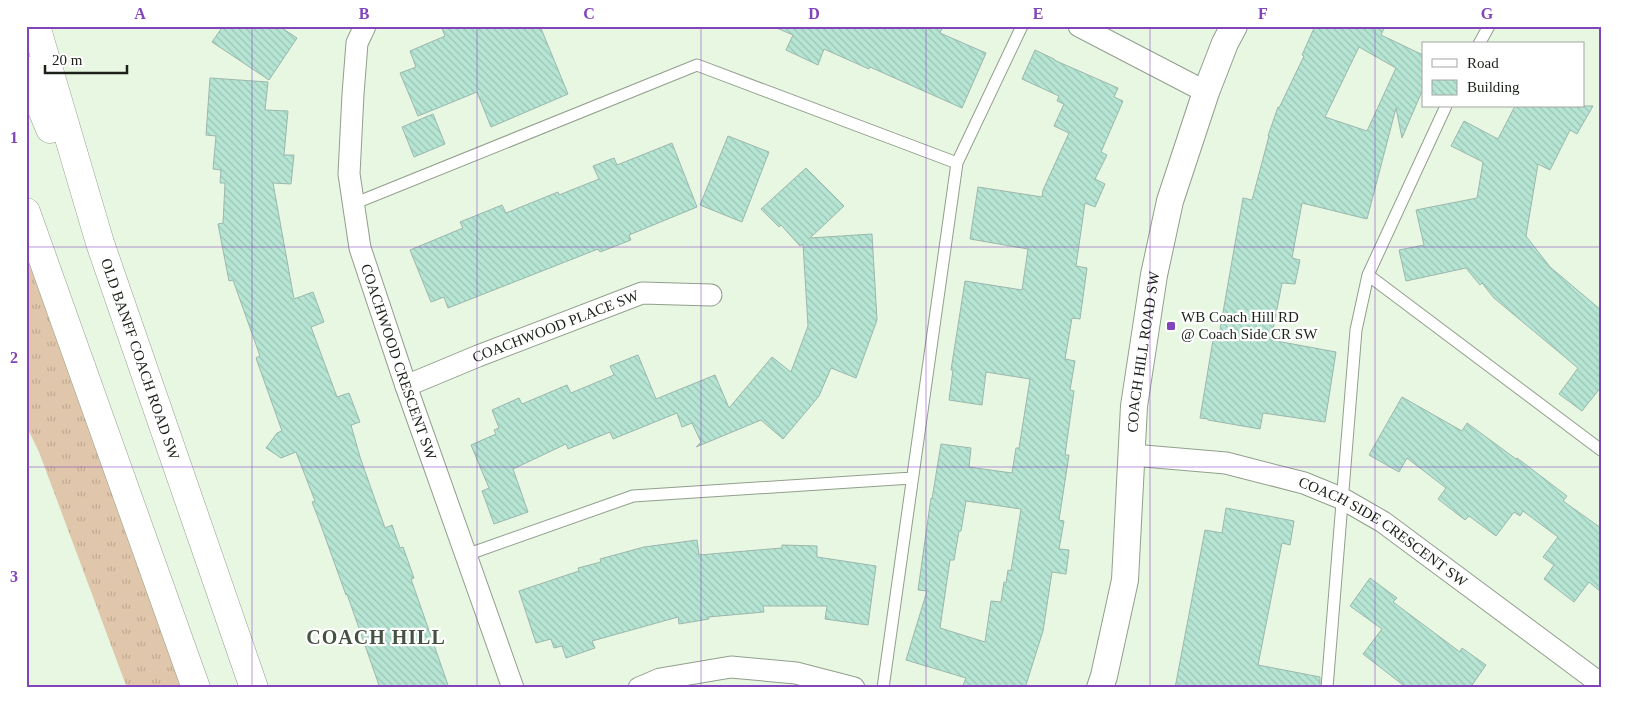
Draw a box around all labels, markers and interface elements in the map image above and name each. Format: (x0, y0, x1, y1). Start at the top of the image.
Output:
text: A (134, 5, 146, 22)
text: B (359, 5, 370, 22)
text: C (583, 5, 595, 22)
text: D (808, 5, 820, 22)
text: E (1033, 5, 1043, 22)
text: F (1258, 5, 1268, 22)
text: G (1481, 5, 1494, 22)
scale bar (45, 42, 128, 74)
legend (1422, 42, 1584, 108)
text: 20 m (52, 52, 83, 68)
text: Road (1467, 55, 1499, 71)
text: Building (1467, 79, 1520, 95)
text: 1 (10, 129, 18, 146)
street label: OLD BANFF COACH ROAD SW (98, 256, 183, 463)
street label: COACHWOOD CRESCENT SW (358, 262, 440, 463)
street label: COACH HILL ROAD SW (1125, 269, 1163, 433)
street label: COACHWOOD PLACE SW (470, 287, 642, 365)
place label: WB Coach Hill RD @ Coach Side CR SW (1181, 309, 1318, 342)
marker: WB Coach Hill RD @ Coach Side CR SW (1165, 320, 1177, 332)
text: 2 (10, 349, 18, 366)
street label: COACH SIDE CRESCENT SW (1296, 474, 1471, 590)
text: 3 (10, 568, 18, 585)
district label: COACH HILL (306, 626, 446, 648)

